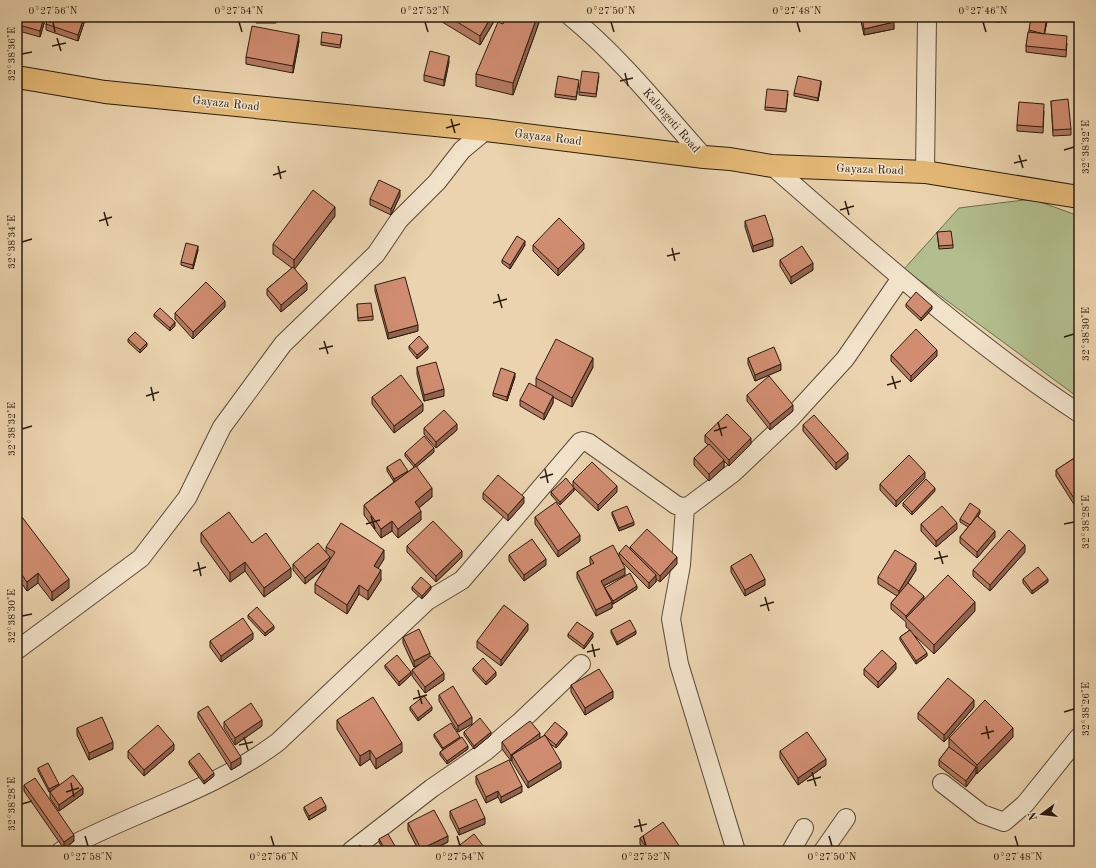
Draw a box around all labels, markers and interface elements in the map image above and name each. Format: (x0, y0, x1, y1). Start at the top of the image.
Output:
text: 0°27'56"N (29, 6, 78, 16)
text: 0°27'54"N (215, 6, 264, 16)
text: 0°27'52"N (401, 6, 450, 16)
text: 0°27'50"N (587, 6, 636, 16)
text: 0°27'48"N (773, 6, 822, 16)
text: 0°27'46"N (959, 6, 1008, 16)
text: 32°38'36"E (7, 27, 17, 81)
street label: Kalongoti Road (640, 87, 702, 155)
street label: Gayaza Road (192, 95, 260, 113)
text: 32°38'32"E (1081, 120, 1091, 174)
street label: Gayaza Road (514, 128, 582, 148)
street label: Gayaza Road (836, 163, 904, 177)
text: 32°38'34"E (7, 215, 17, 269)
text: 32°38'30"E (1081, 307, 1091, 361)
text: 32°38'32"E (7, 402, 17, 456)
text: 32°38'28"E (1081, 495, 1091, 549)
text: 32°38'30"E (7, 589, 17, 643)
text: 32°38'26"E (1081, 682, 1091, 736)
text: 32°38'28"E (7, 777, 17, 831)
north arrow (1022, 794, 1062, 834)
text: N (1027, 810, 1040, 822)
text: 0°27'58"N (64, 852, 113, 862)
text: 0°27'56"N (250, 852, 299, 862)
text: 0°27'54"N (436, 852, 485, 862)
text: 0°27'52"N (622, 852, 671, 862)
text: 0°27'50"N (808, 852, 857, 862)
text: 0°27'48"N (994, 852, 1043, 862)

